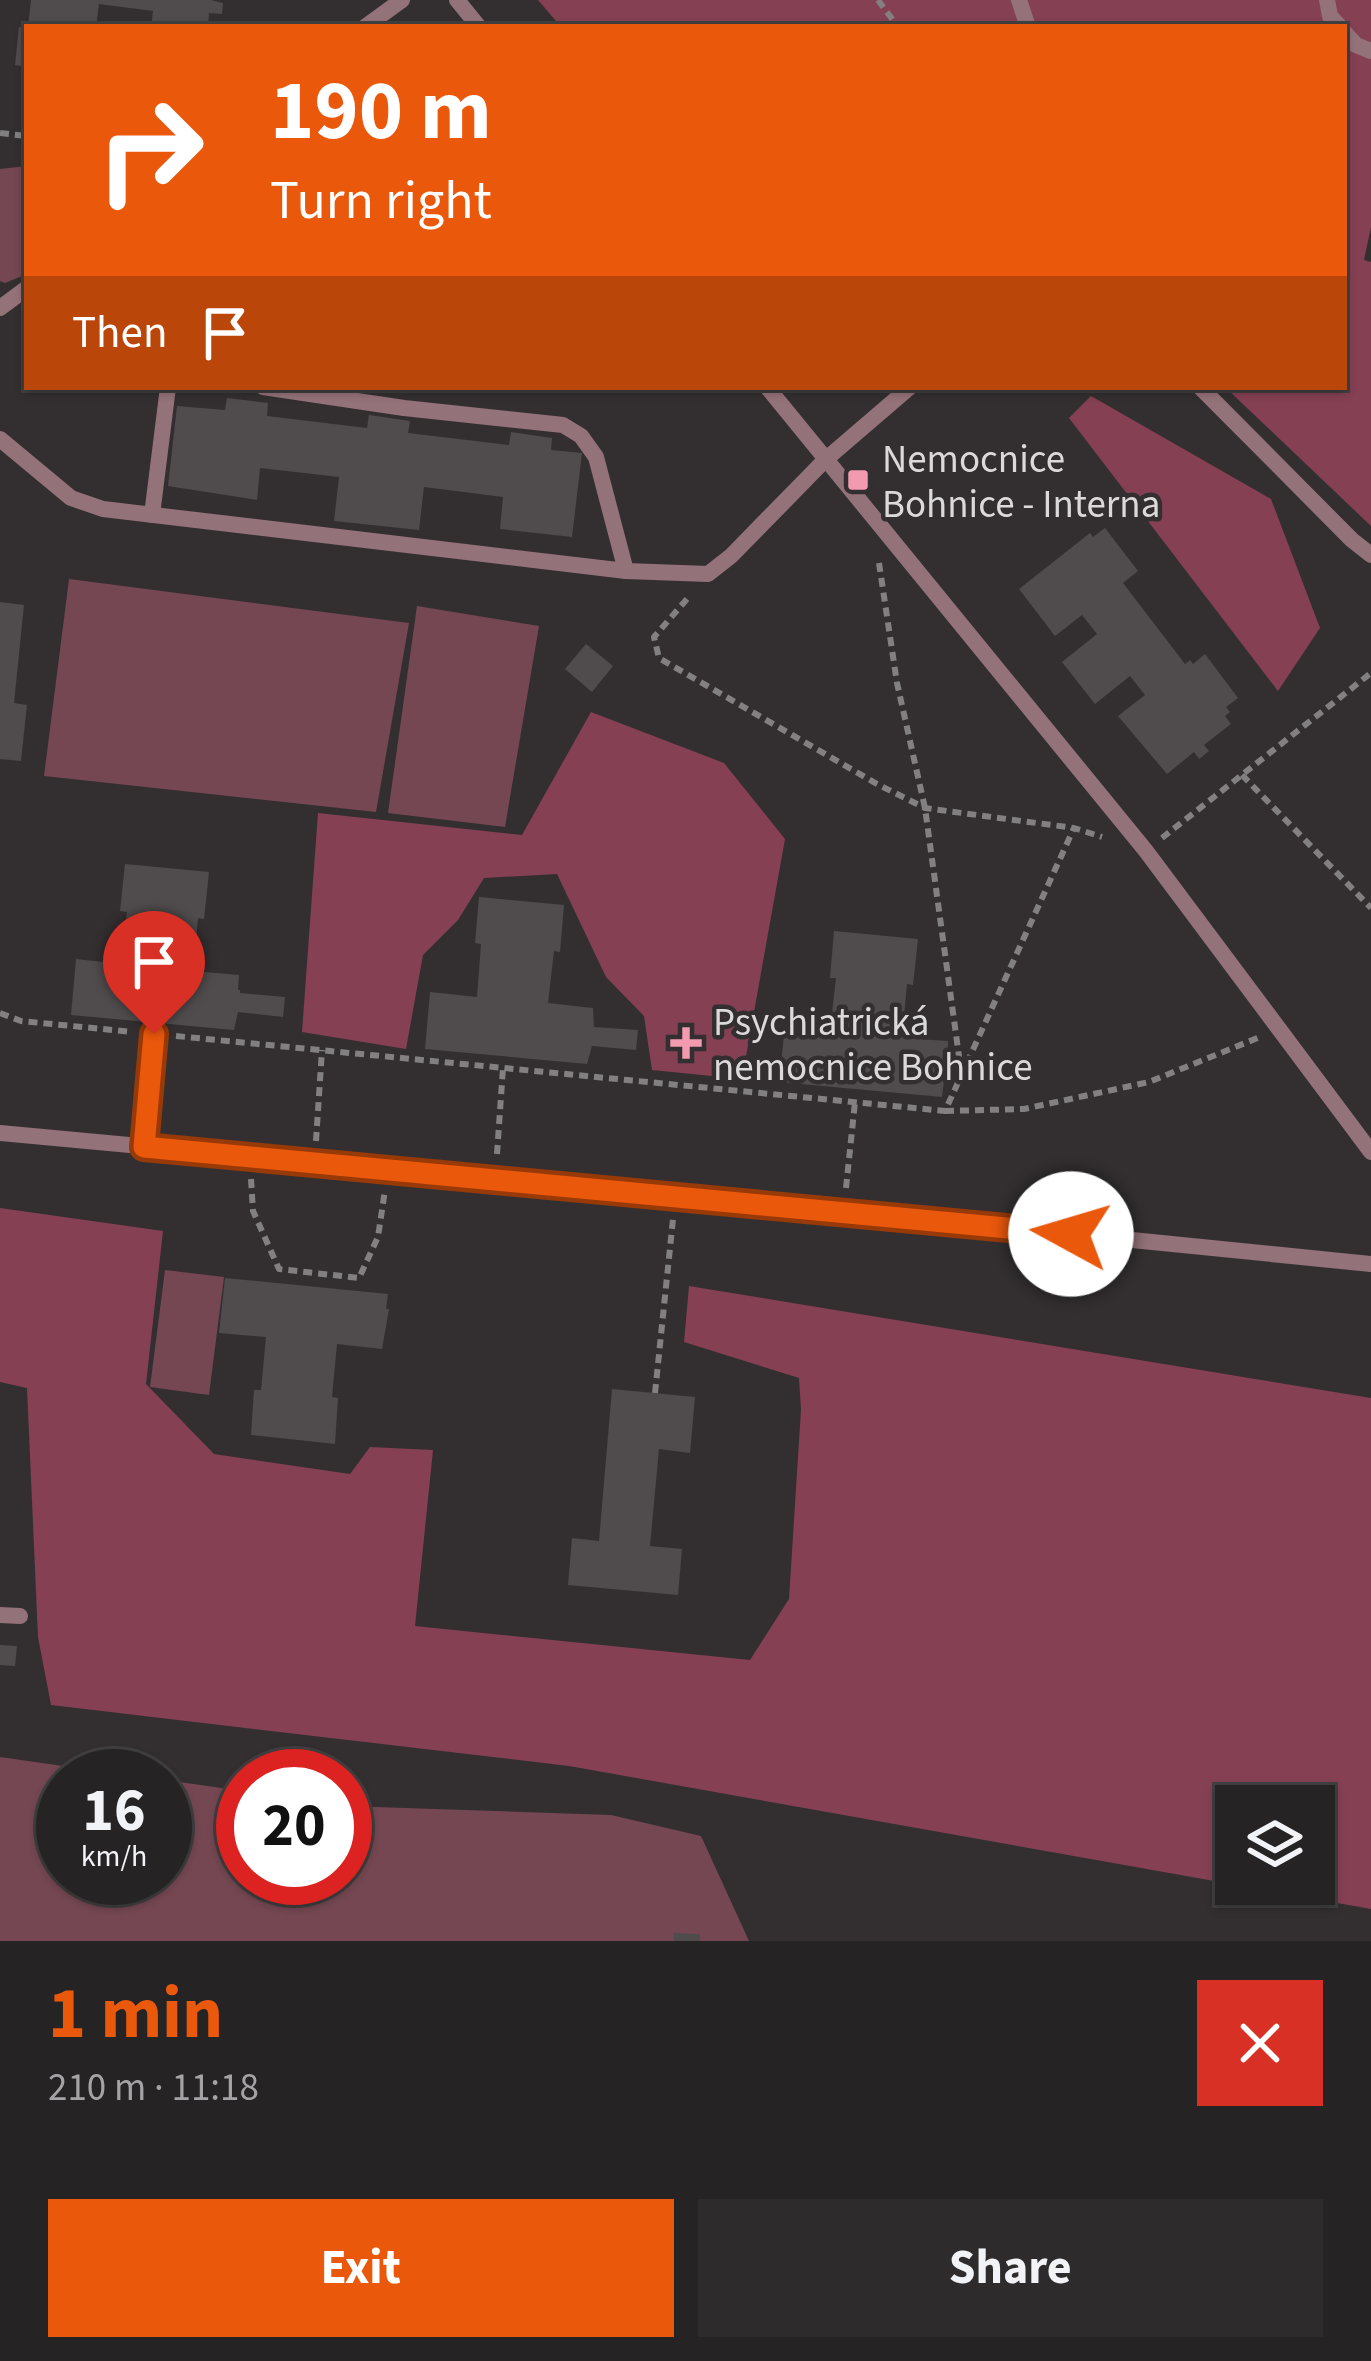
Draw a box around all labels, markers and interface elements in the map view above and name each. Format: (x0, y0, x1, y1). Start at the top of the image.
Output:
text: 190 m (270, 52, 492, 172)
icon: right (72, 72, 228, 228)
text: Turn right (270, 163, 492, 240)
icon: arrive (192, 300, 258, 366)
text: Then (72, 301, 168, 365)
place label: Nemocnice Bohnice - Interna (882, 432, 1160, 533)
marker: Nemocnice Bohnice - Interna (845, 467, 871, 493)
pin (103, 911, 205, 1034)
icon: arrive (121, 929, 187, 995)
place label: Psychiatrická nemocnice Bohnice (713, 995, 1032, 1096)
marker: Psychiatrická nemocnice Bohnice (670, 1027, 702, 1059)
position arrow (1008, 1171, 1134, 1297)
speed limit sign: 20 (216, 1749, 372, 1905)
text: 16 (82, 1769, 146, 1854)
map controls (1215, 1785, 1335, 1905)
button: layers (1215, 1785, 1335, 1905)
text: km/h (81, 1835, 147, 1878)
text: 1 min (48, 1963, 223, 2066)
button: close (1197, 1980, 1323, 2106)
text: 210 m · 11:18 (48, 2060, 259, 2116)
button: Exit (48, 2199, 674, 2337)
button: Share (698, 2199, 1323, 2337)

